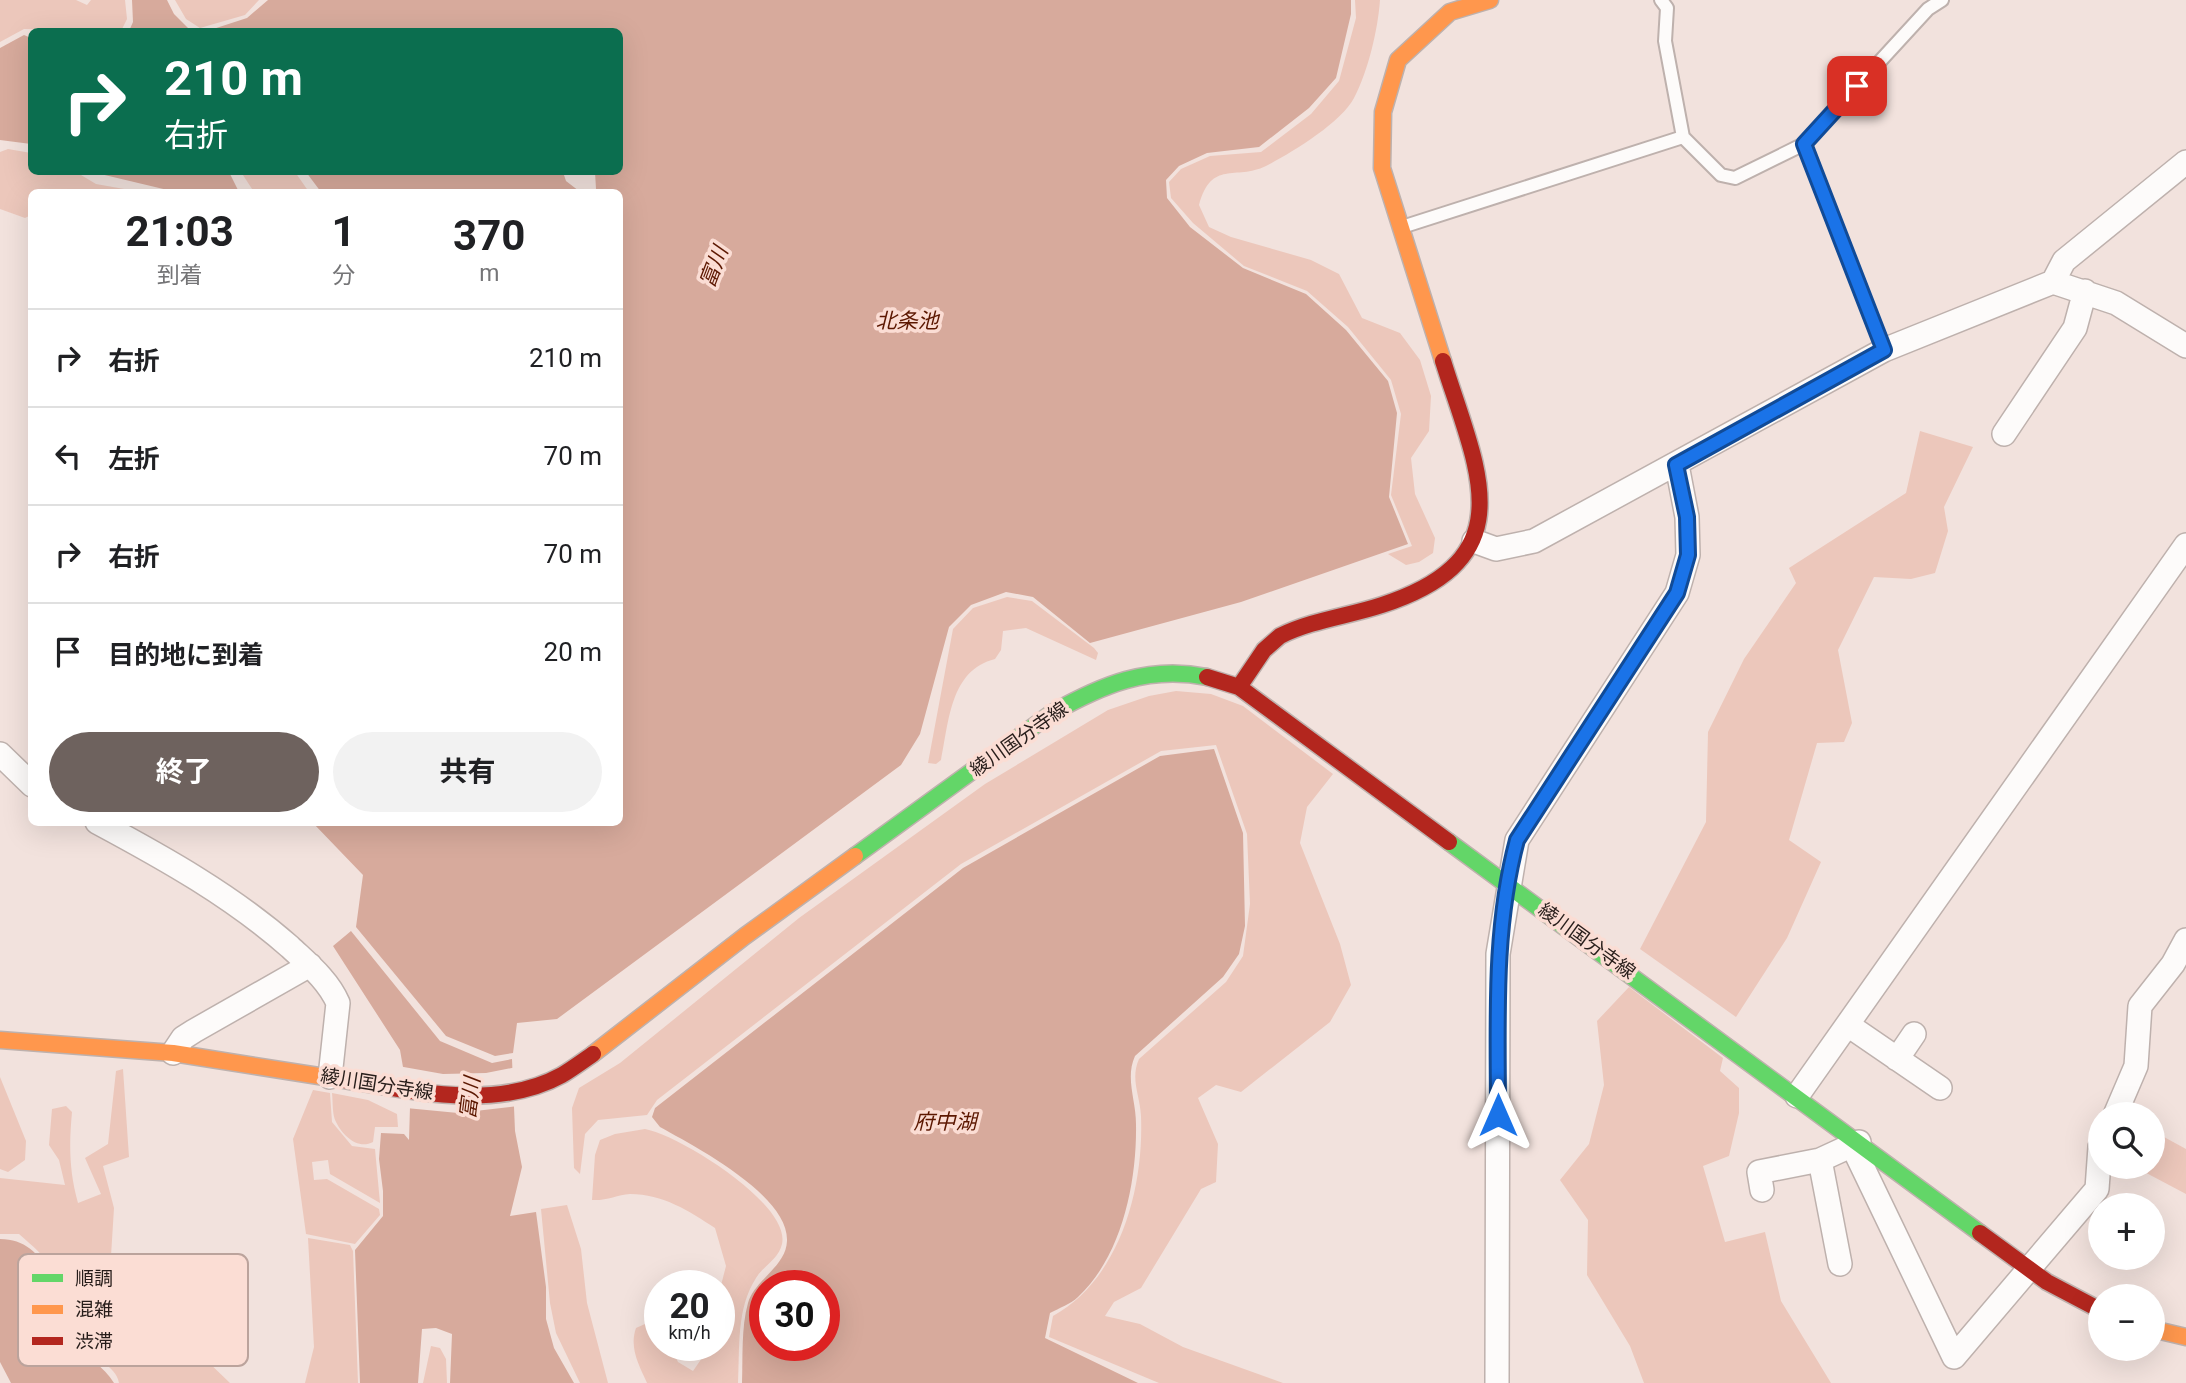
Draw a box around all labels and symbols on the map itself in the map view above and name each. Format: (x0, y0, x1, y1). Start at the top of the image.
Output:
pin (1827, 56, 1887, 116)
water label: 富川 (695, 241, 733, 291)
water label: 北条池 (876, 309, 940, 333)
street label: 綾川国分寺線 (966, 697, 1072, 781)
street label: 綾川国分寺線 (1534, 898, 1640, 984)
street label: 綾川国分寺線 (319, 1064, 435, 1104)
water label: 富川 (456, 1074, 485, 1120)
position arrow (1461, 1078, 1535, 1152)
water label: 府中湖 (914, 1110, 979, 1134)
legend (18, 1254, 248, 1366)
text: 順調 (75, 1267, 113, 1290)
speed limit sign: 30 (749, 1270, 840, 1361)
text: 混雑 (75, 1298, 113, 1321)
text: 渋滞 (75, 1330, 113, 1353)

